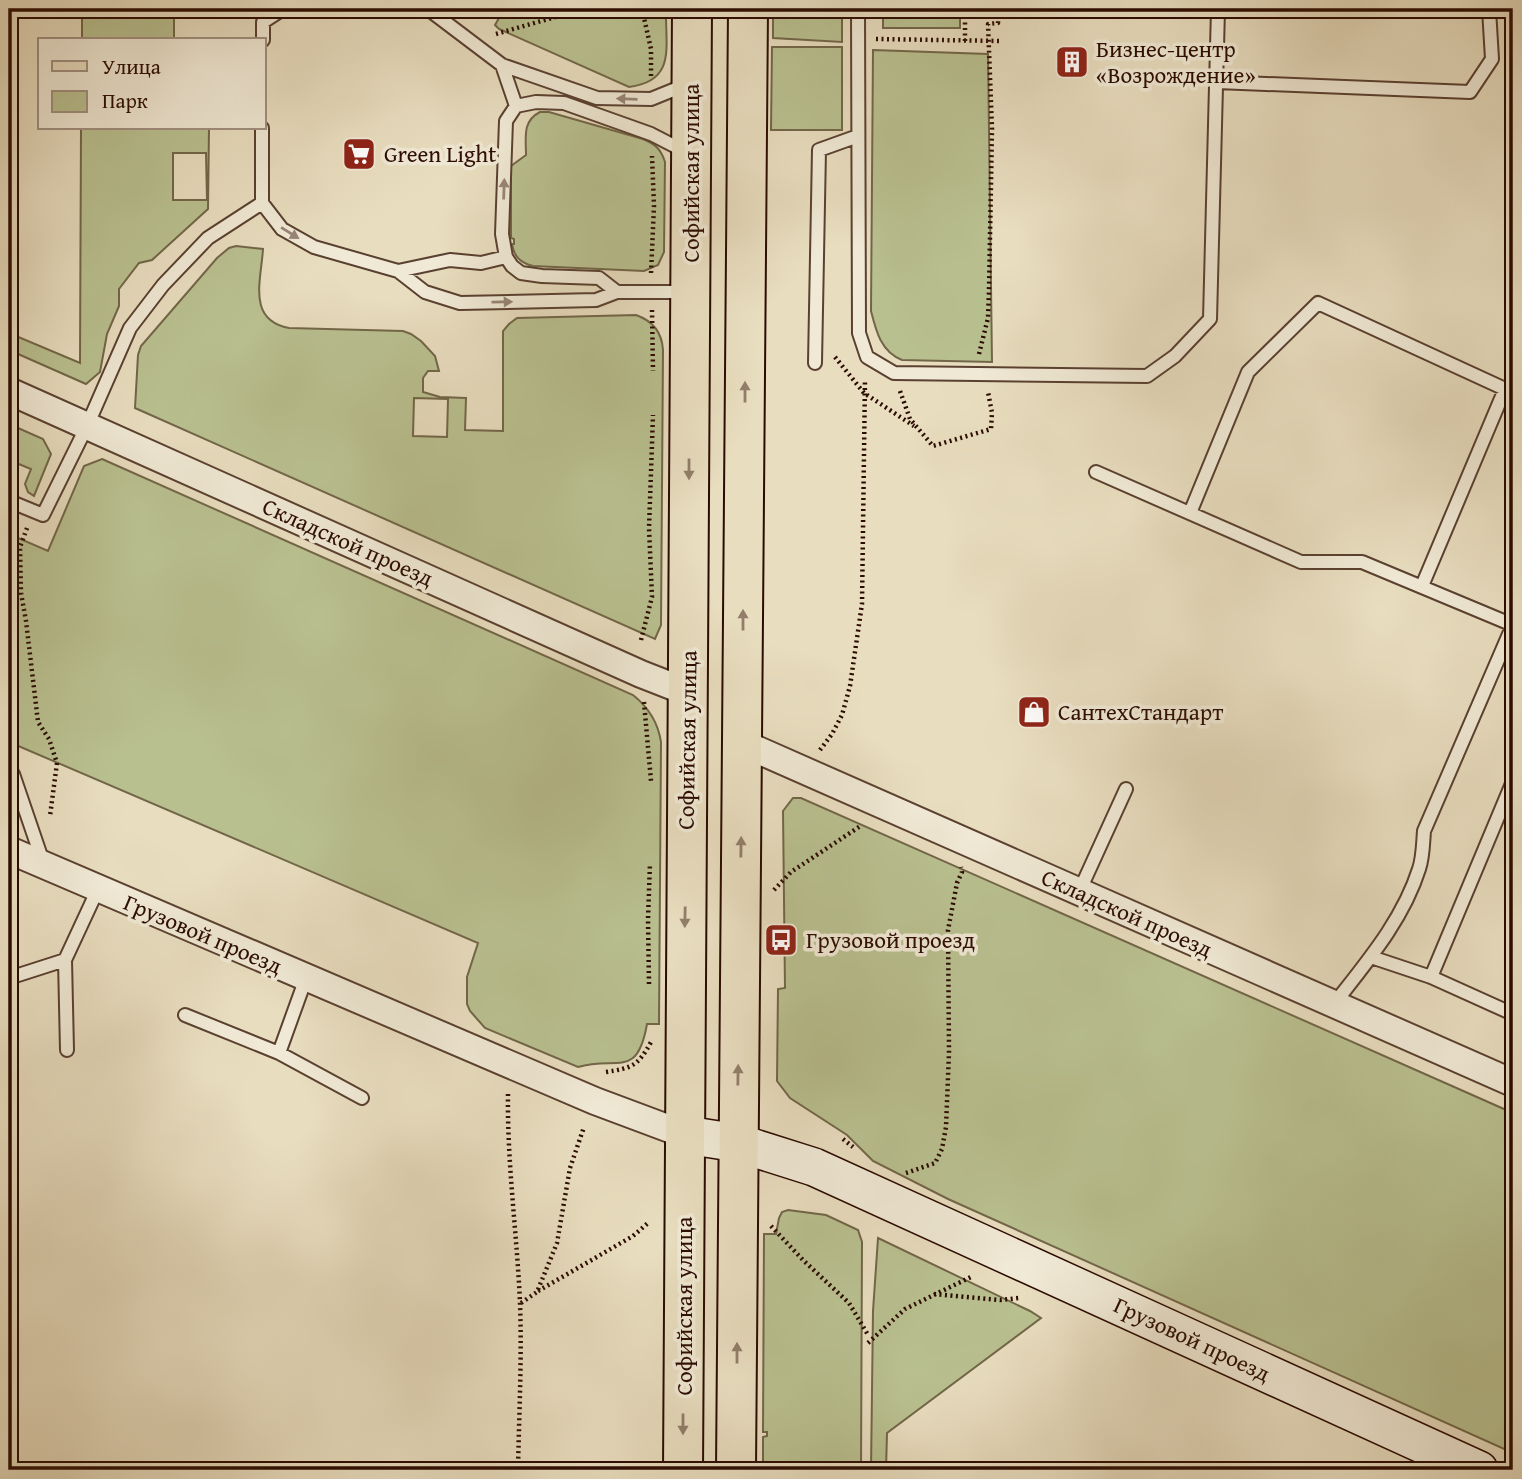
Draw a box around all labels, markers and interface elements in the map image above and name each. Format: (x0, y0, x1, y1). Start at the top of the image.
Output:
place label: Бизнес-центр «Возрождение» (1096, 32, 1256, 91)
legend (38, 38, 266, 130)
building icon: Бизнес-центр «Возрождение» (1053, 43, 1091, 81)
text: Улица (102, 51, 161, 82)
street label: Софийская улица (674, 83, 707, 263)
text: Парк (102, 85, 148, 116)
one-way arrow (615, 94, 637, 105)
supermarket icon: Green Light (340, 135, 378, 173)
place label: Green Light (384, 137, 496, 170)
one-way arrow (498, 177, 509, 199)
one-way arrow (281, 227, 300, 239)
one-way arrow (491, 296, 513, 308)
one-way arrow (739, 381, 751, 403)
one-way arrow (683, 458, 695, 480)
street label: Складской проезд (258, 489, 439, 594)
one-way arrow (737, 609, 749, 631)
street label: Софийская улица (668, 650, 705, 830)
shop icon: СантехСтандарт (1015, 693, 1053, 731)
place label: СантехСтандарт (1058, 695, 1223, 728)
one-way arrow (735, 836, 747, 858)
street label: Складской проезд (1037, 860, 1218, 965)
street label: Грузовой проезд (119, 885, 288, 982)
one-way arrow (679, 906, 691, 928)
bus stop icon: Грузовой проезд (762, 921, 800, 959)
place label: Грузовой проезд (806, 923, 976, 956)
one-way arrow (733, 1064, 744, 1086)
street label: Софийская улица (667, 1216, 700, 1396)
street label: Грузовой проезд (1109, 1288, 1276, 1389)
one-way arrow (731, 1342, 743, 1364)
one-way arrow (677, 1413, 689, 1435)

